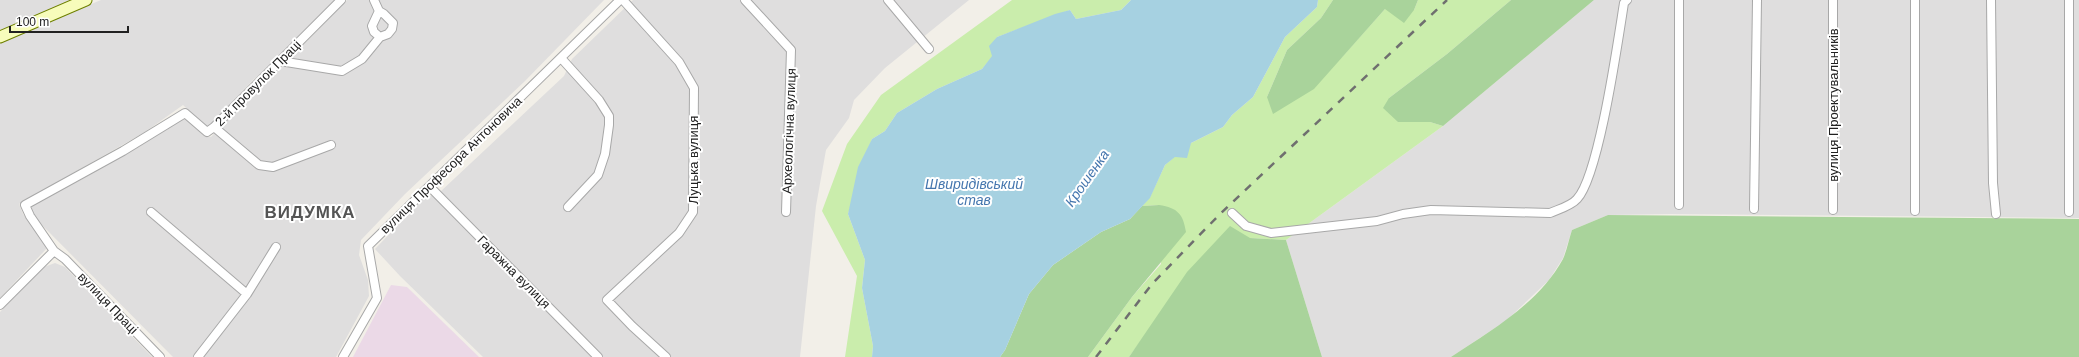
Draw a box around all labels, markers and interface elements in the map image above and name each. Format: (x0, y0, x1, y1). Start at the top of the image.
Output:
scale bar (10, 8, 128, 34)
text: 100 m (16, 15, 49, 29)
street label: вулиця Проектувальників (1826, 28, 1841, 182)
street label: 2-й провулок Праці (212, 37, 304, 129)
street label: Археологічна вулиця (779, 68, 799, 194)
street label: вулиця Професора Антоновича (377, 93, 525, 237)
street label: Луцька вулиця (686, 116, 701, 204)
water label: Крошенка (1062, 146, 1112, 209)
water label: Швиридівський став (925, 176, 1023, 208)
district label: ВИДУМКА (264, 203, 356, 222)
street label: Гаражна вулиця (474, 232, 554, 312)
street label: вулиця Праці (75, 269, 141, 337)

